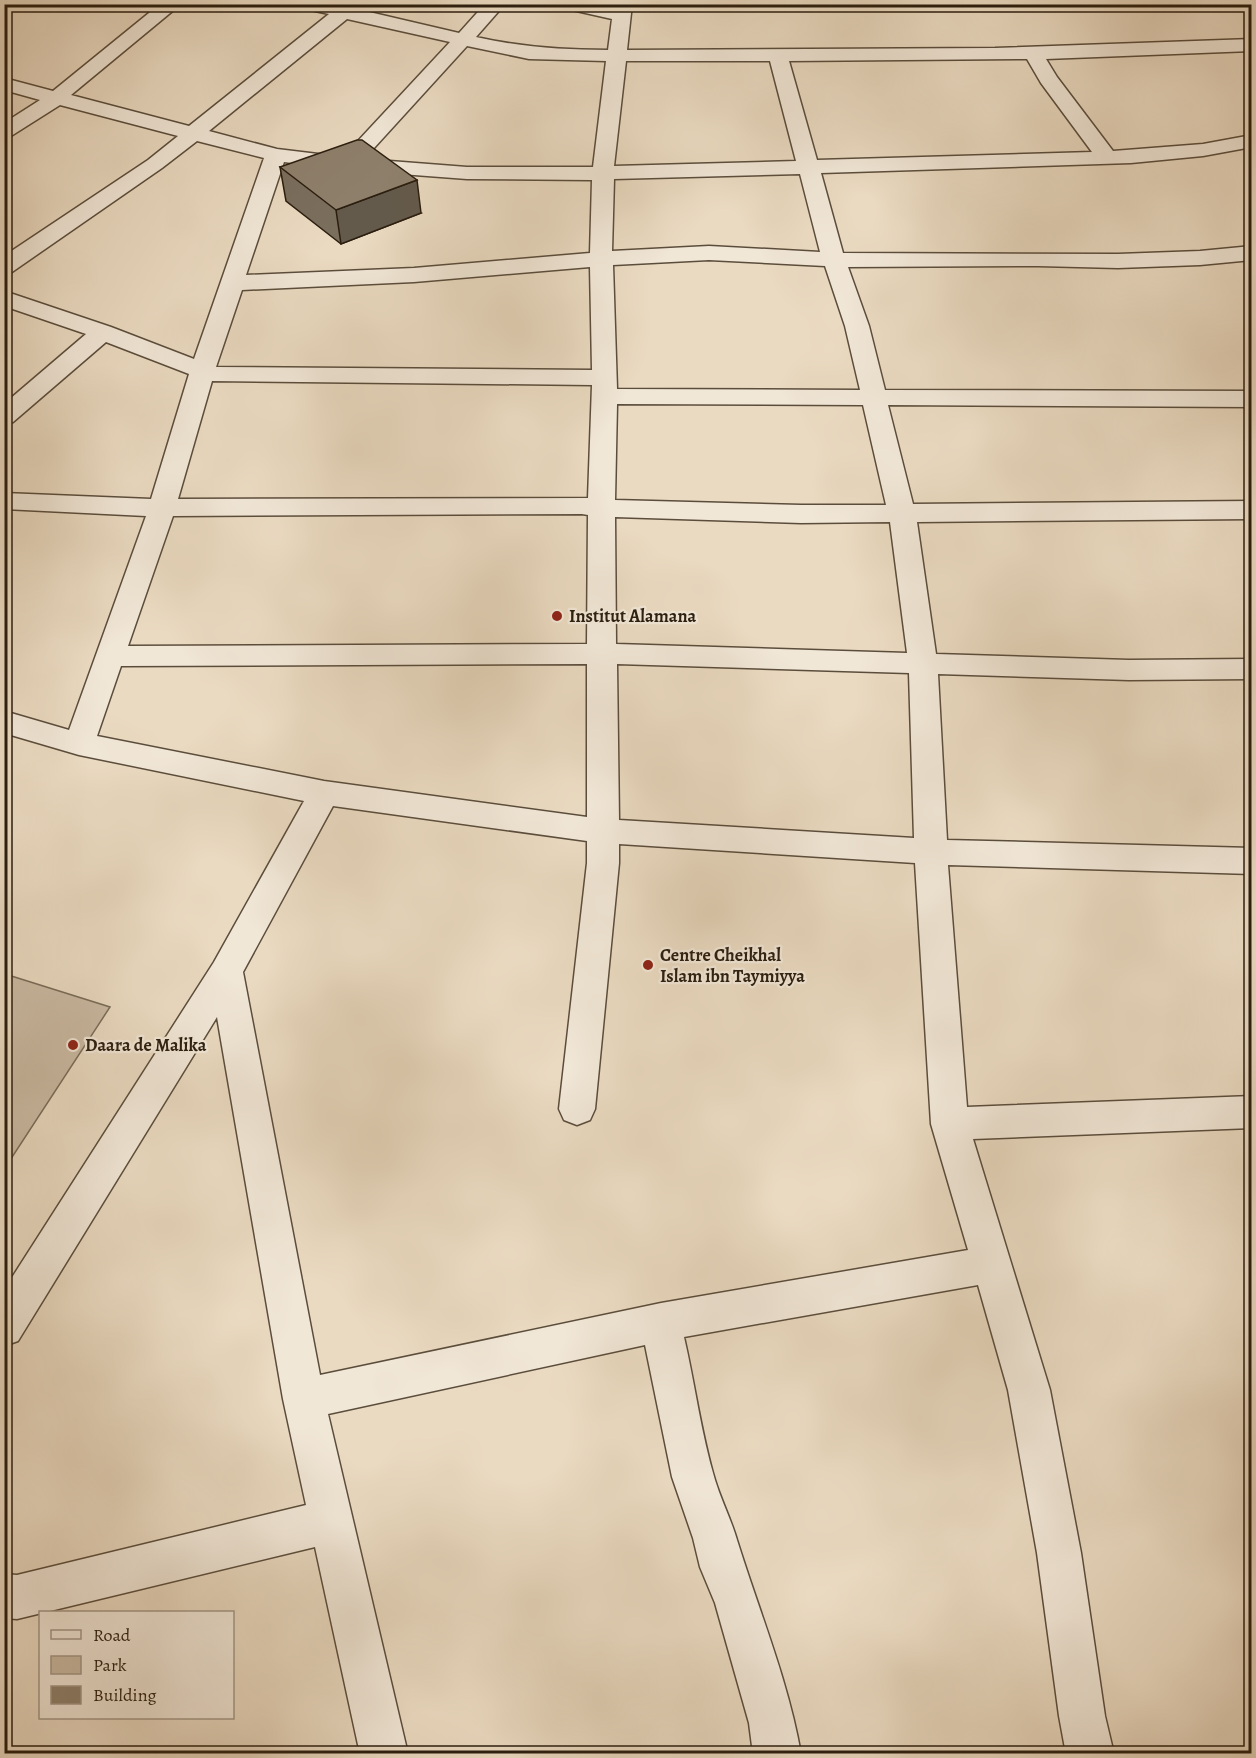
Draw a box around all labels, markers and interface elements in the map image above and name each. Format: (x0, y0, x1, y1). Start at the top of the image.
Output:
place label: Institut Alamana (569, 604, 697, 628)
marker: Institut Alamana (550, 609, 564, 623)
place label: Centre Cheikhal Islam ibn Taymiyya (660, 943, 805, 988)
marker: Centre Cheikhal Islam ibn Taymiyya (641, 958, 655, 972)
place label: Daara de Malika (85, 1033, 207, 1057)
marker: Daara de Malika (66, 1038, 80, 1052)
legend (39, 1611, 234, 1719)
text: Road (93, 1623, 131, 1647)
text: Park (93, 1653, 127, 1677)
text: Building (93, 1683, 157, 1707)

